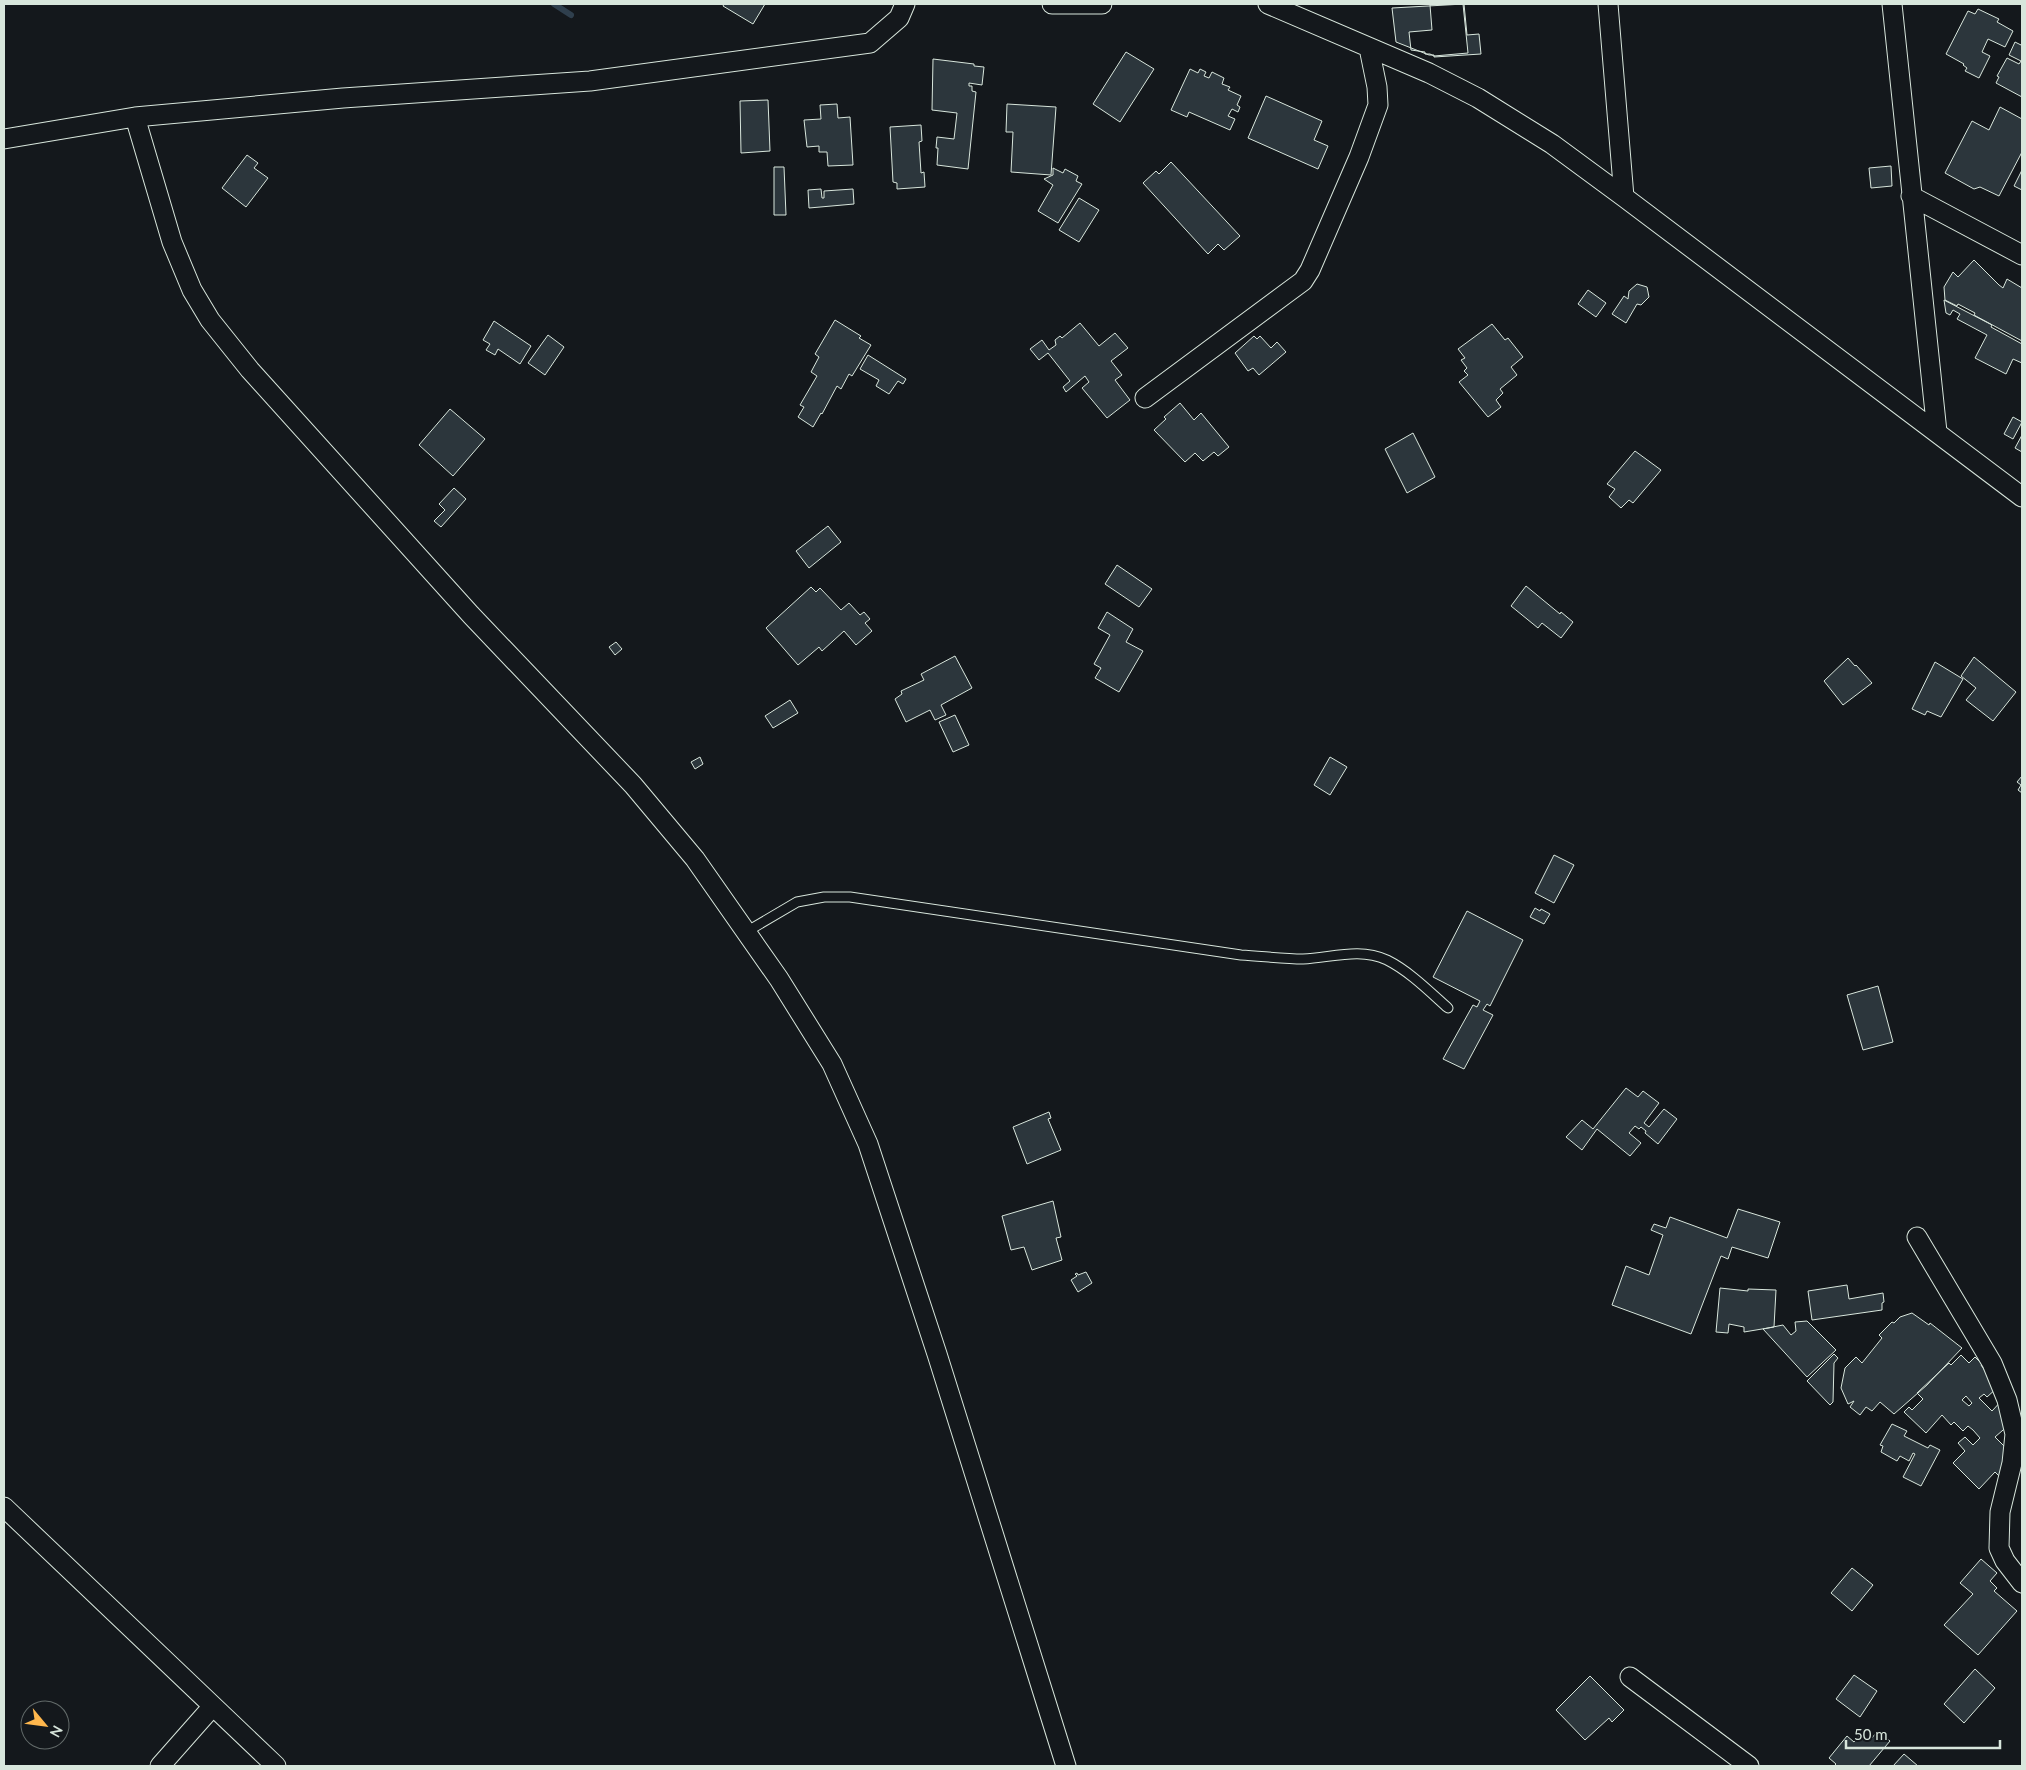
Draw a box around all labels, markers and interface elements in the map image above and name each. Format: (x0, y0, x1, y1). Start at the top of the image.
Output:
north arrow (20, 1700, 70, 1750)
scale bar (1846, 1718, 2000, 1750)
text: N (47, 1723, 67, 1740)
text: 50 m (1854, 1725, 1888, 1743)

